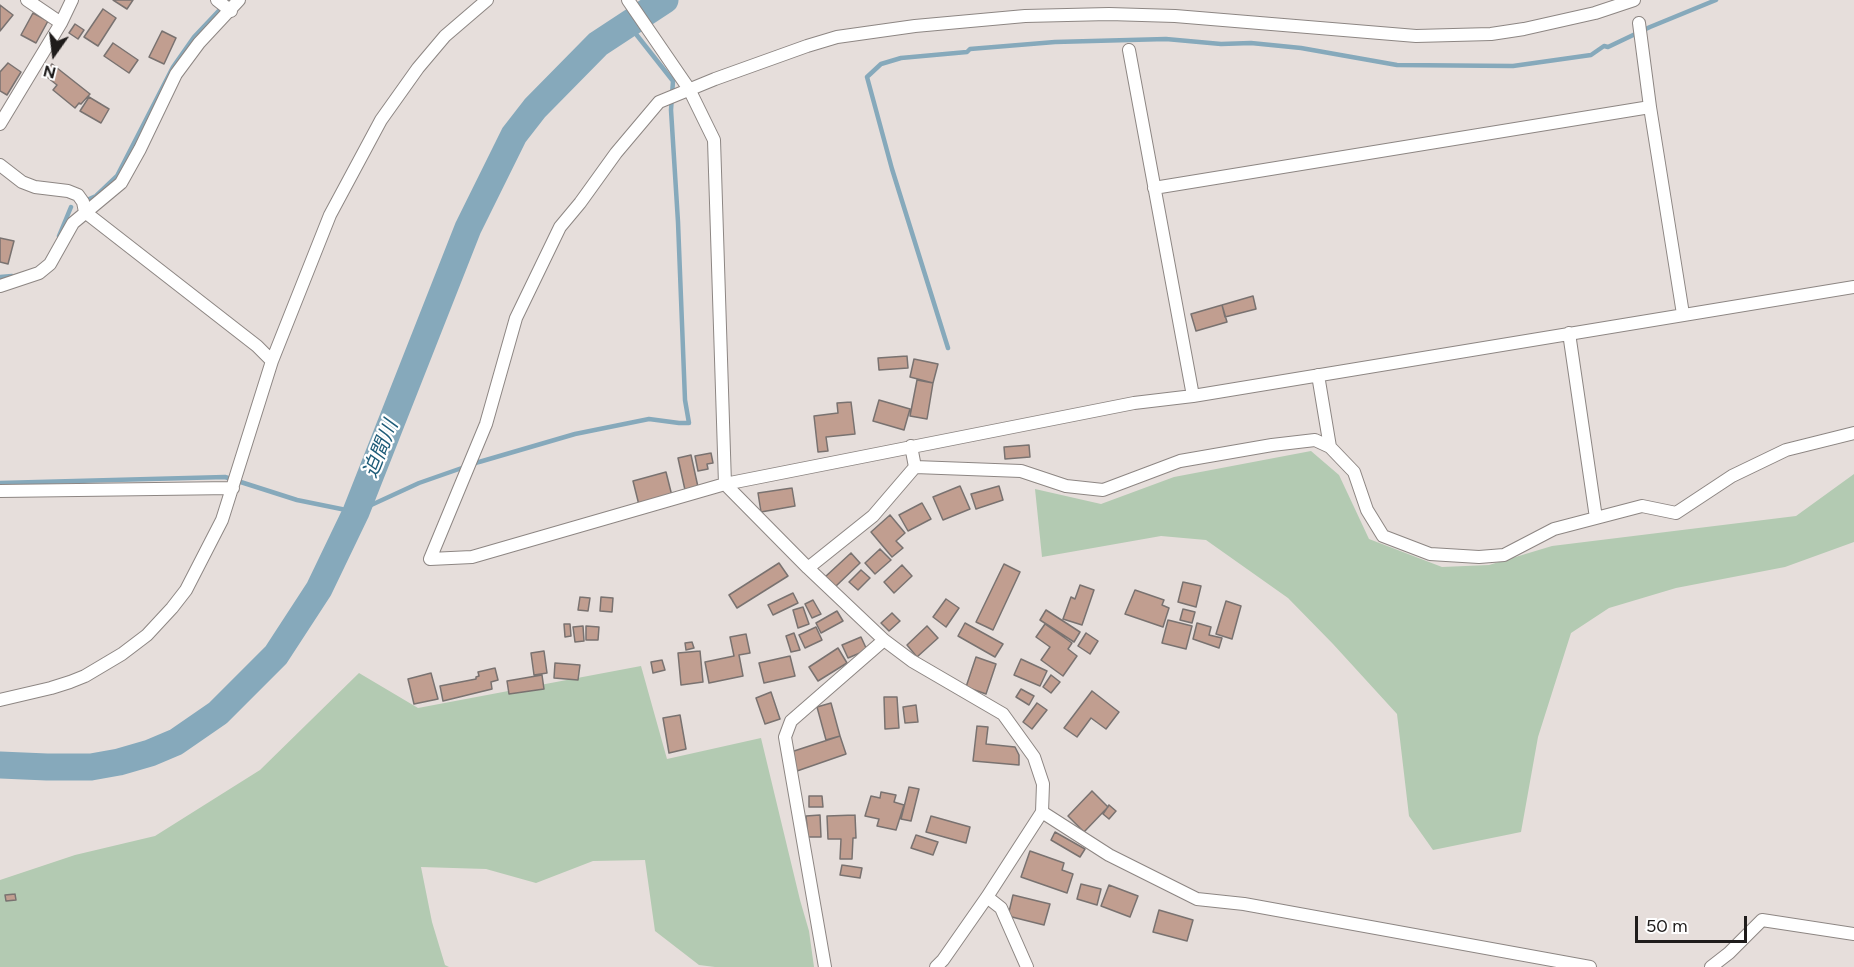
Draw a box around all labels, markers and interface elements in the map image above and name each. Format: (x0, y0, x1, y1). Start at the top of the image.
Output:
north arrow (24, 24, 84, 84)
text: N (41, 61, 58, 83)
water label: 迫間川 (359, 417, 403, 481)
scale bar (1638, 904, 1750, 942)
text: 50 m (1646, 915, 1688, 937)

